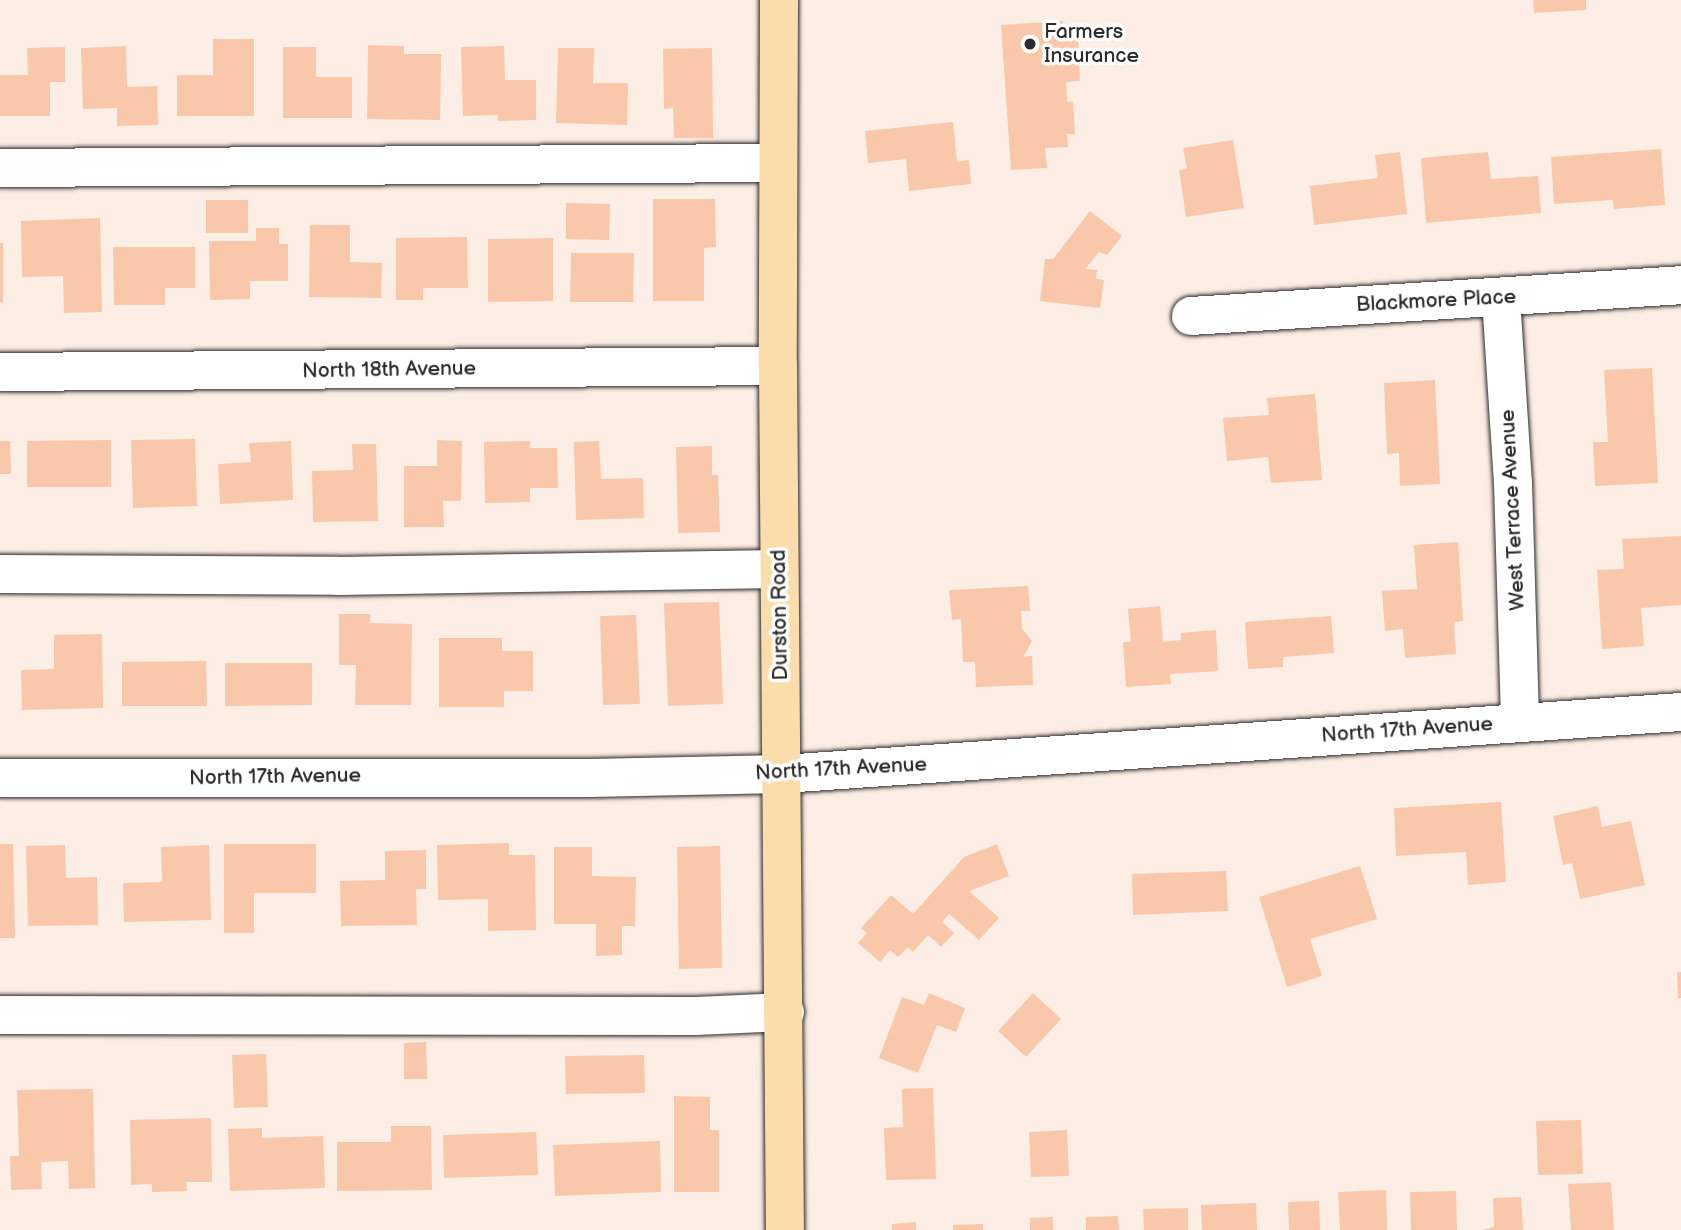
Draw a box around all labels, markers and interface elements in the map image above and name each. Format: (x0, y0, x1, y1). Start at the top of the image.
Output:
place label: Farmers Insurance (1044, 19, 1139, 69)
marker: Farmers Insurance (1022, 36, 1038, 52)
street label: Blackmore Place (1355, 284, 1517, 318)
street label: North 18th Avenue (302, 356, 476, 384)
street label: West Terrace Avenue (1495, 408, 1531, 612)
street label: Durston Road (766, 549, 794, 681)
street label: North 17th Avenue (1320, 711, 1494, 749)
street label: North 17th Avenue (755, 752, 927, 786)
street label: North 17th Avenue (189, 763, 361, 791)

